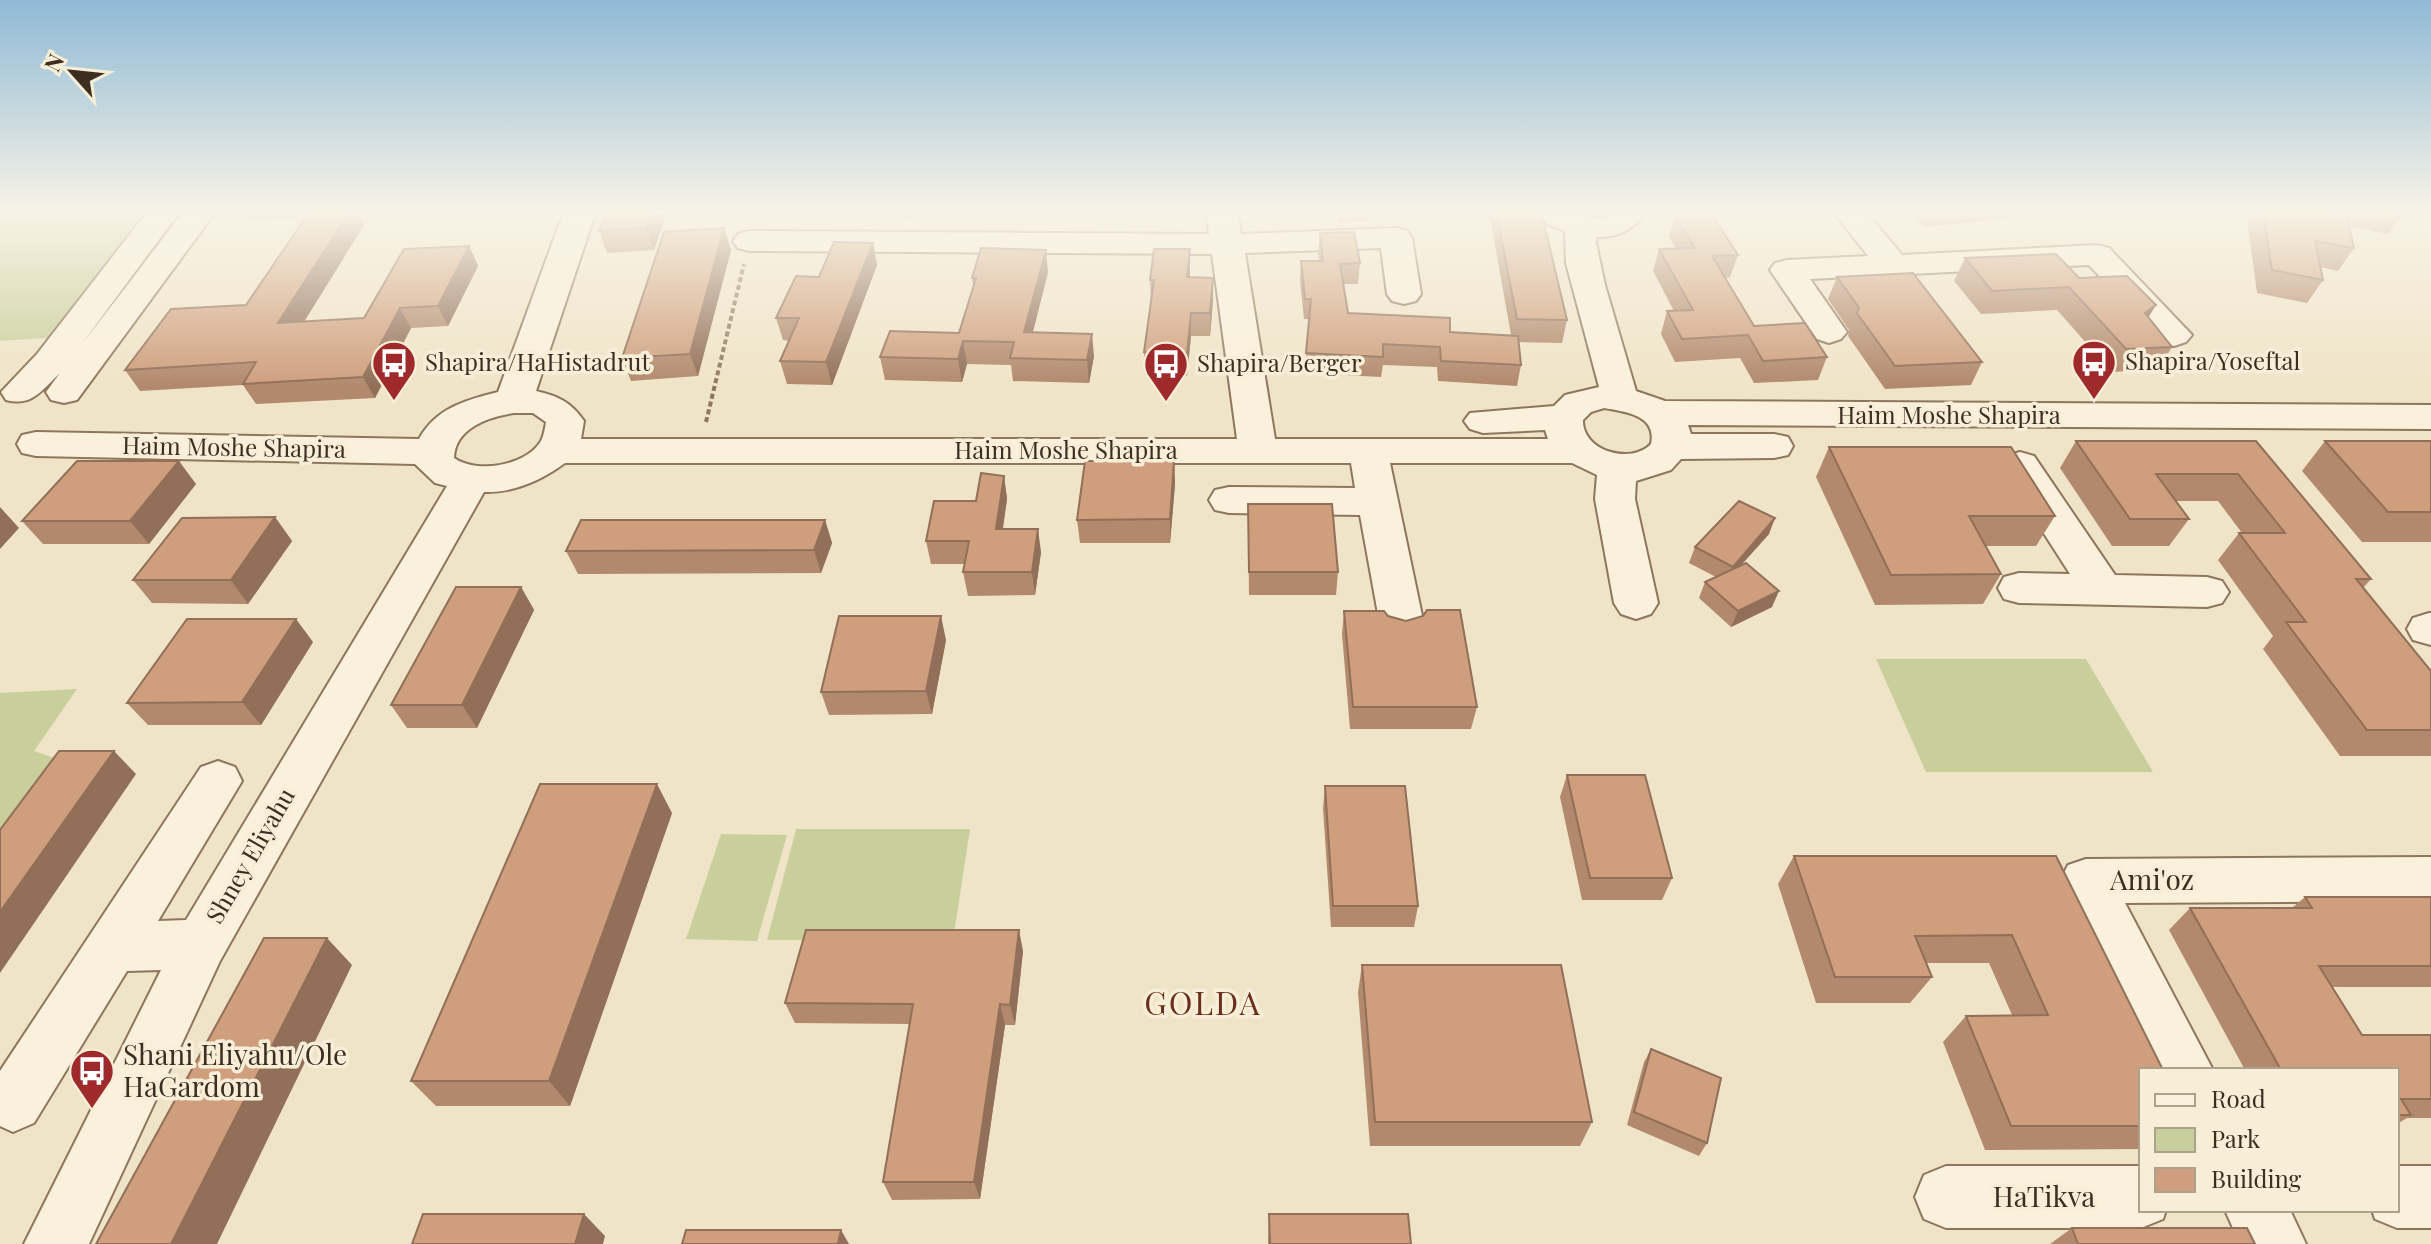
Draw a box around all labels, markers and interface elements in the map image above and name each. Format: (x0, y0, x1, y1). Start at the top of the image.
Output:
north arrow (32, 32, 112, 112)
text: N (36, 48, 70, 76)
bus stop icon: Shapira/Yoseftal (2070, 338, 2118, 401)
bus stop icon: Shapira/HaHistadrut (370, 339, 418, 402)
bus stop icon: Shapira/Berger (1142, 340, 1190, 403)
place label: Shapira/Yoseftal (2125, 344, 2301, 376)
place label: Shapira/HaHistadrut (425, 345, 651, 377)
place label: Shapira/Berger (1197, 346, 1362, 378)
street label: Haim Moshe Shapira (1837, 398, 2061, 430)
street label: Haim Moshe Shapira (122, 428, 346, 464)
street label: Haim Moshe Shapira (954, 433, 1178, 465)
street label: Shney Eliyahu (198, 781, 301, 928)
street label: Ami'oz (2109, 860, 2194, 897)
district label: GOLDA (1144, 980, 1262, 1023)
place label: Shani Eliyahu/Ole HaGardom (123, 1035, 347, 1104)
bus stop icon: Shani Eliyahu/Ole HaGardom (68, 1047, 116, 1110)
legend (2139, 1068, 2399, 1212)
text: Road (2211, 1082, 2266, 1114)
text: Park (2211, 1122, 2261, 1154)
text: Building (2211, 1162, 2302, 1194)
street label: HaTikva (1993, 1177, 2095, 1214)

